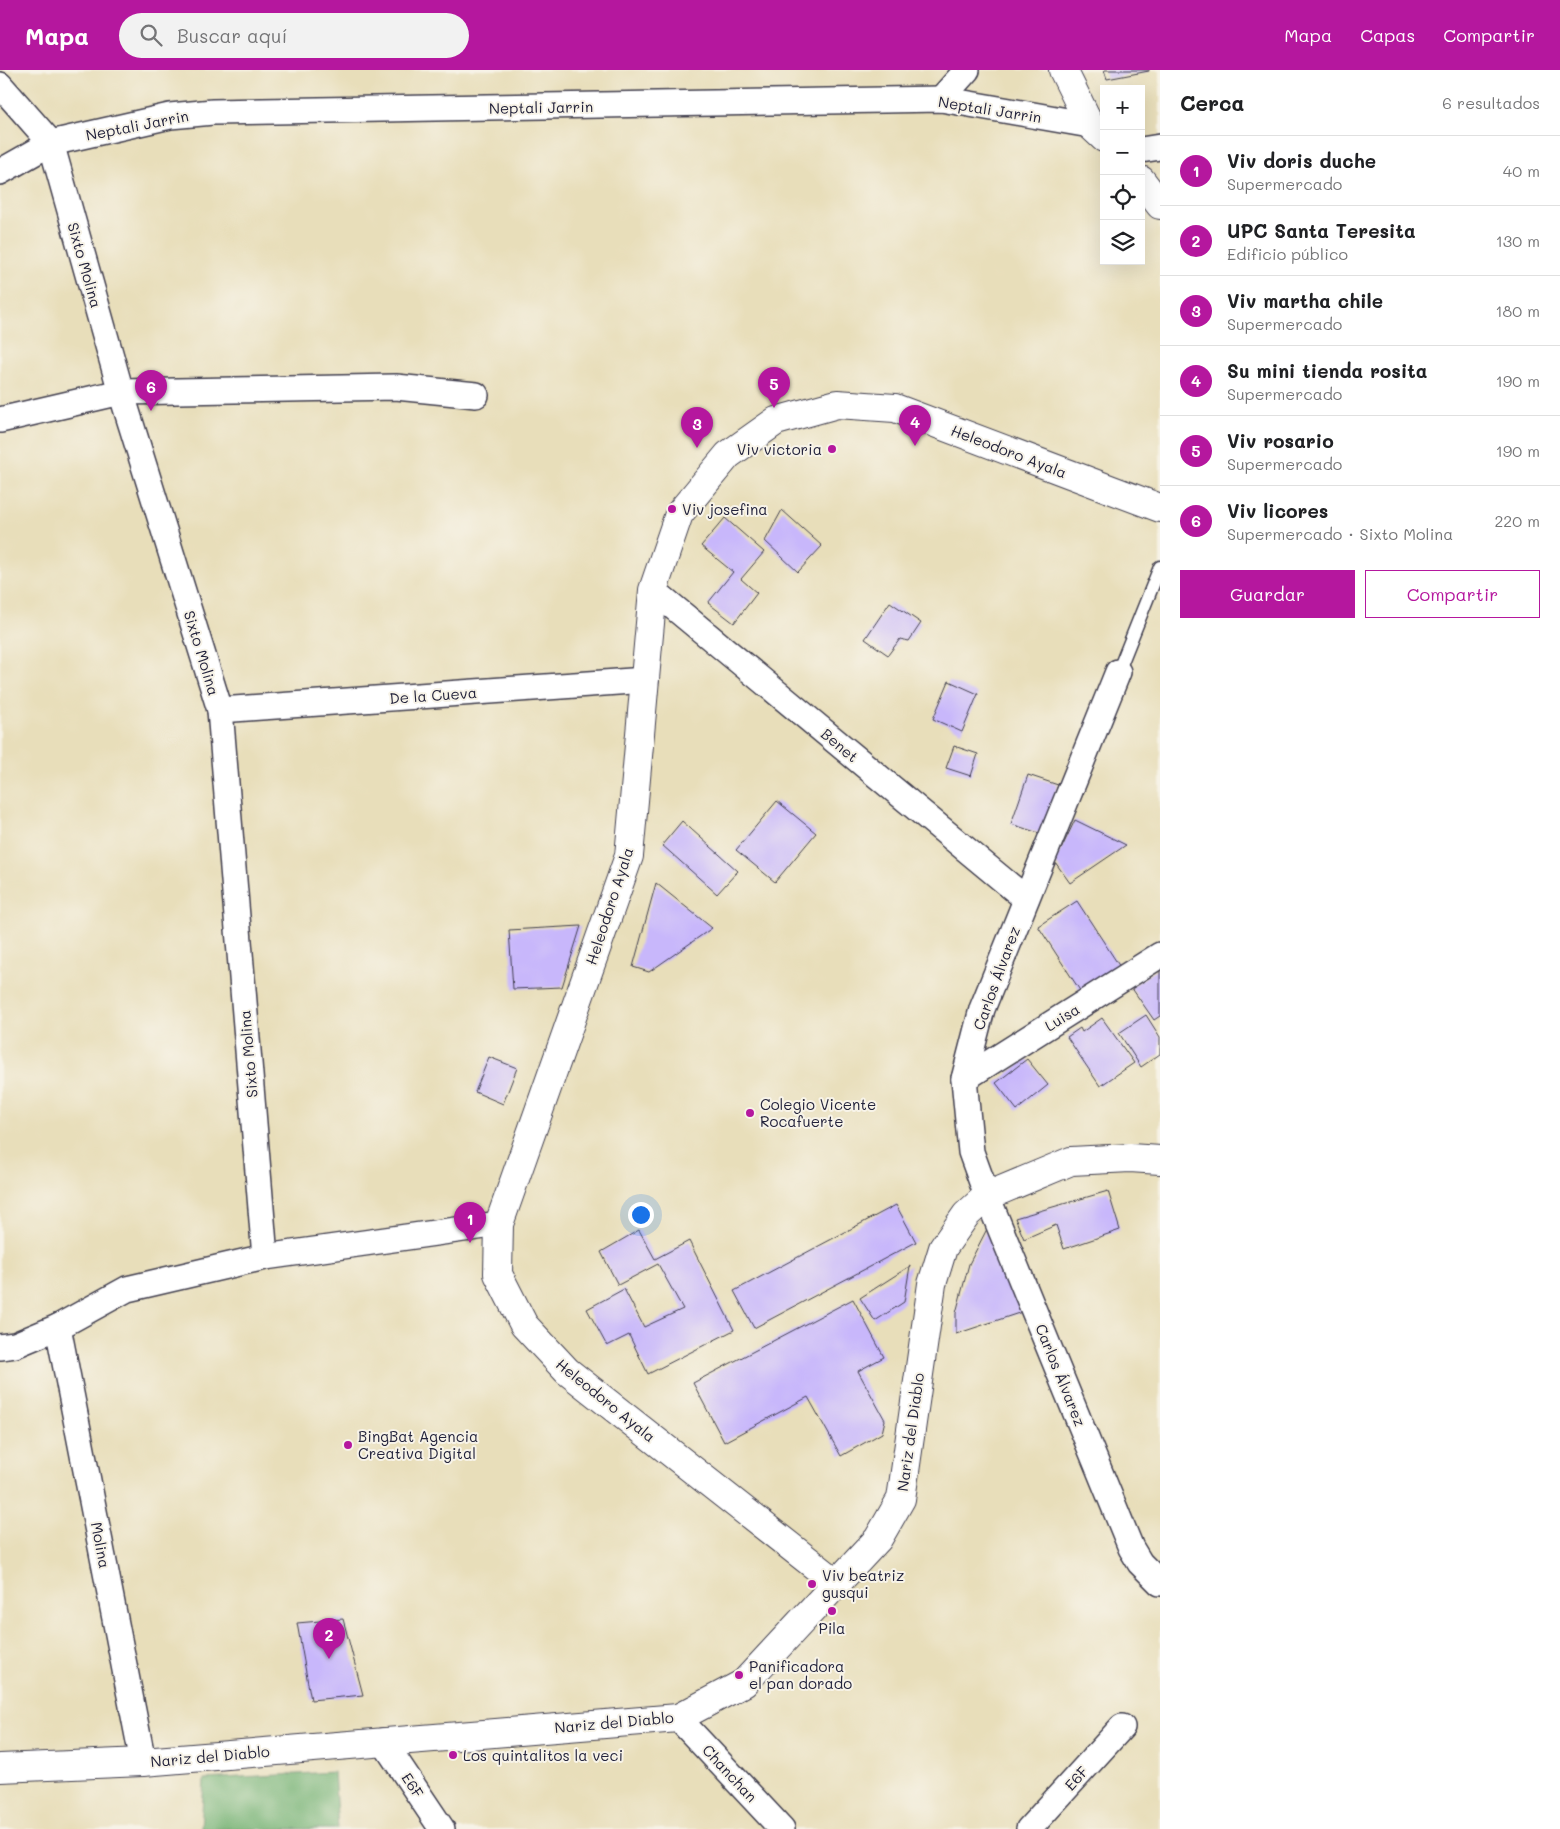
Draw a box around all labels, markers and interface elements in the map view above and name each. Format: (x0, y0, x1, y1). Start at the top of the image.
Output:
search box (119, 13, 469, 58)
text: Mapa (25, 20, 89, 51)
icon: search (137, 21, 165, 49)
text: Buscar aquí (177, 23, 287, 48)
text: Mapa (1284, 23, 1332, 47)
text: Capas (1360, 23, 1415, 47)
text: Compartir (1443, 23, 1535, 47)
map controls (1100, 85, 1145, 265)
button: + (1100, 85, 1145, 130)
text: Cerca (1180, 89, 1245, 116)
street label: Neptali Jarrin (937, 91, 1043, 127)
text: 6 resultados (1442, 92, 1540, 113)
street label: Neptali Jarrin (489, 96, 593, 118)
street label: Neptali Jarrin (84, 105, 190, 145)
button: − (1100, 130, 1145, 175)
text: Viv doris duche (1227, 148, 1376, 173)
text: 1 (1192, 160, 1200, 181)
text: 40 m (1503, 160, 1540, 181)
text: Supermercado (1227, 173, 1342, 194)
button: locate (1100, 175, 1145, 220)
text: UPC Santa Teresita (1227, 218, 1416, 243)
street label: Sixto Molina (63, 220, 107, 310)
button: layers (1100, 220, 1145, 265)
text: 2 (1192, 230, 1200, 251)
text: 130 m (1496, 230, 1540, 251)
text: Edificio público (1227, 243, 1348, 264)
text: Viv martha chile (1227, 288, 1383, 313)
text: 3 (1191, 300, 1201, 321)
text: 180 m (1495, 300, 1540, 321)
text: Supermercado (1227, 313, 1342, 334)
text: Su mini tienda rosita (1227, 358, 1427, 383)
pin: 5 (758, 367, 790, 408)
pin: 6 (135, 370, 167, 411)
text: 4 (1191, 370, 1201, 391)
text: 190 m (1496, 370, 1540, 391)
text: Supermercado (1227, 383, 1342, 404)
pin: 4 (899, 405, 931, 446)
pin: 3 (681, 407, 713, 448)
street label: Heleodoro Ayala (948, 420, 1070, 482)
text: Viv rosario (1227, 428, 1334, 453)
place label: Viv victoria (737, 439, 822, 459)
text: 5 (1191, 440, 1201, 461)
text: 190 m (1496, 440, 1540, 461)
marker: Viv victoria (826, 443, 838, 455)
text: Supermercado (1227, 453, 1342, 474)
text: Viv licores (1227, 498, 1328, 523)
place label: Viv josefina (682, 499, 768, 519)
marker: Viv josefina (666, 503, 678, 515)
text: 6 (1191, 510, 1201, 531)
text: 220 m (1494, 510, 1540, 531)
text: Supermercado · Sixto Molina (1227, 523, 1453, 544)
button: Guardar (1180, 570, 1355, 618)
button: Compartir (1365, 570, 1540, 618)
street label: Sixto Molina (180, 608, 224, 698)
street label: De la Cueva (389, 682, 477, 708)
street label: Benet (817, 724, 863, 766)
street label: Heleodoro Ayala (581, 845, 637, 967)
street label: Carlos Álvarez (968, 923, 1024, 1033)
street label: Luisa (1041, 999, 1083, 1035)
street label: Sixto Molina (234, 1009, 262, 1099)
place label: Colegio Vicente Rocafuerte (760, 1094, 876, 1131)
marker: Colegio Vicente Rocafuerte (744, 1107, 756, 1119)
pin: 1 (454, 1202, 486, 1243)
your location (628, 1202, 654, 1228)
street label: Carlos Álvarez (1031, 1321, 1091, 1429)
street label: Heleodoro Ayala (552, 1354, 660, 1446)
street label: Nariz del Diablo (892, 1371, 928, 1493)
place label: BingBat Agencia Creativa Digital (358, 1426, 478, 1463)
marker: BingBat Agencia Creativa Digital (342, 1439, 354, 1451)
street label: Molina (87, 1520, 115, 1570)
place label: Viv beatriz gusqui (822, 1565, 904, 1602)
marker: Viv beatriz gusqui (806, 1578, 818, 1590)
marker: Pila (826, 1605, 838, 1617)
pin: 2 (313, 1618, 345, 1659)
place label: Pila (819, 1618, 845, 1638)
place label: Panificadora el pan dorado (749, 1656, 852, 1693)
marker: Panificadora el pan dorado (733, 1669, 745, 1681)
street label: Nariz del Diablo (554, 1707, 674, 1737)
street label: Chanchan (698, 1740, 762, 1806)
street label: Nariz del Diablo (150, 1741, 270, 1771)
place label: Los quintalitos la veci (463, 1745, 623, 1765)
marker: Los quintalitos la veci (447, 1749, 459, 1761)
street label: E6F (1060, 1762, 1092, 1794)
street label: E6F (397, 1769, 429, 1801)

